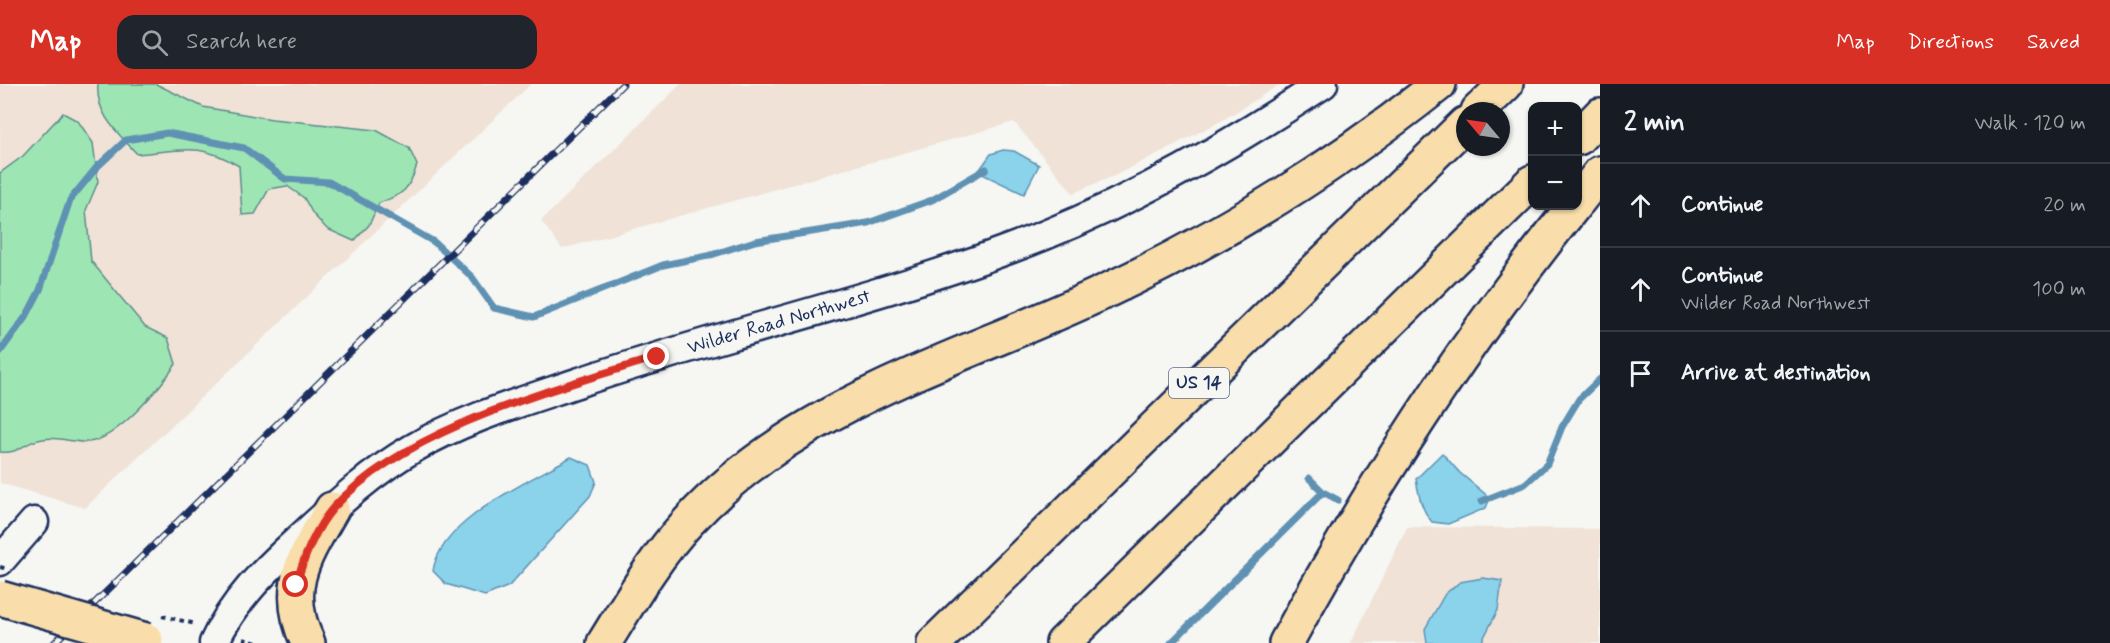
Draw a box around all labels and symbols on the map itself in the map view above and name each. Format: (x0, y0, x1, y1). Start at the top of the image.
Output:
north arrow (1456, 102, 1510, 156)
street label: Wilder Road Northwest (684, 282, 874, 361)
route end (643, 343, 669, 369)
road number: US 14 (1169, 368, 1229, 398)
route start (282, 571, 308, 597)

